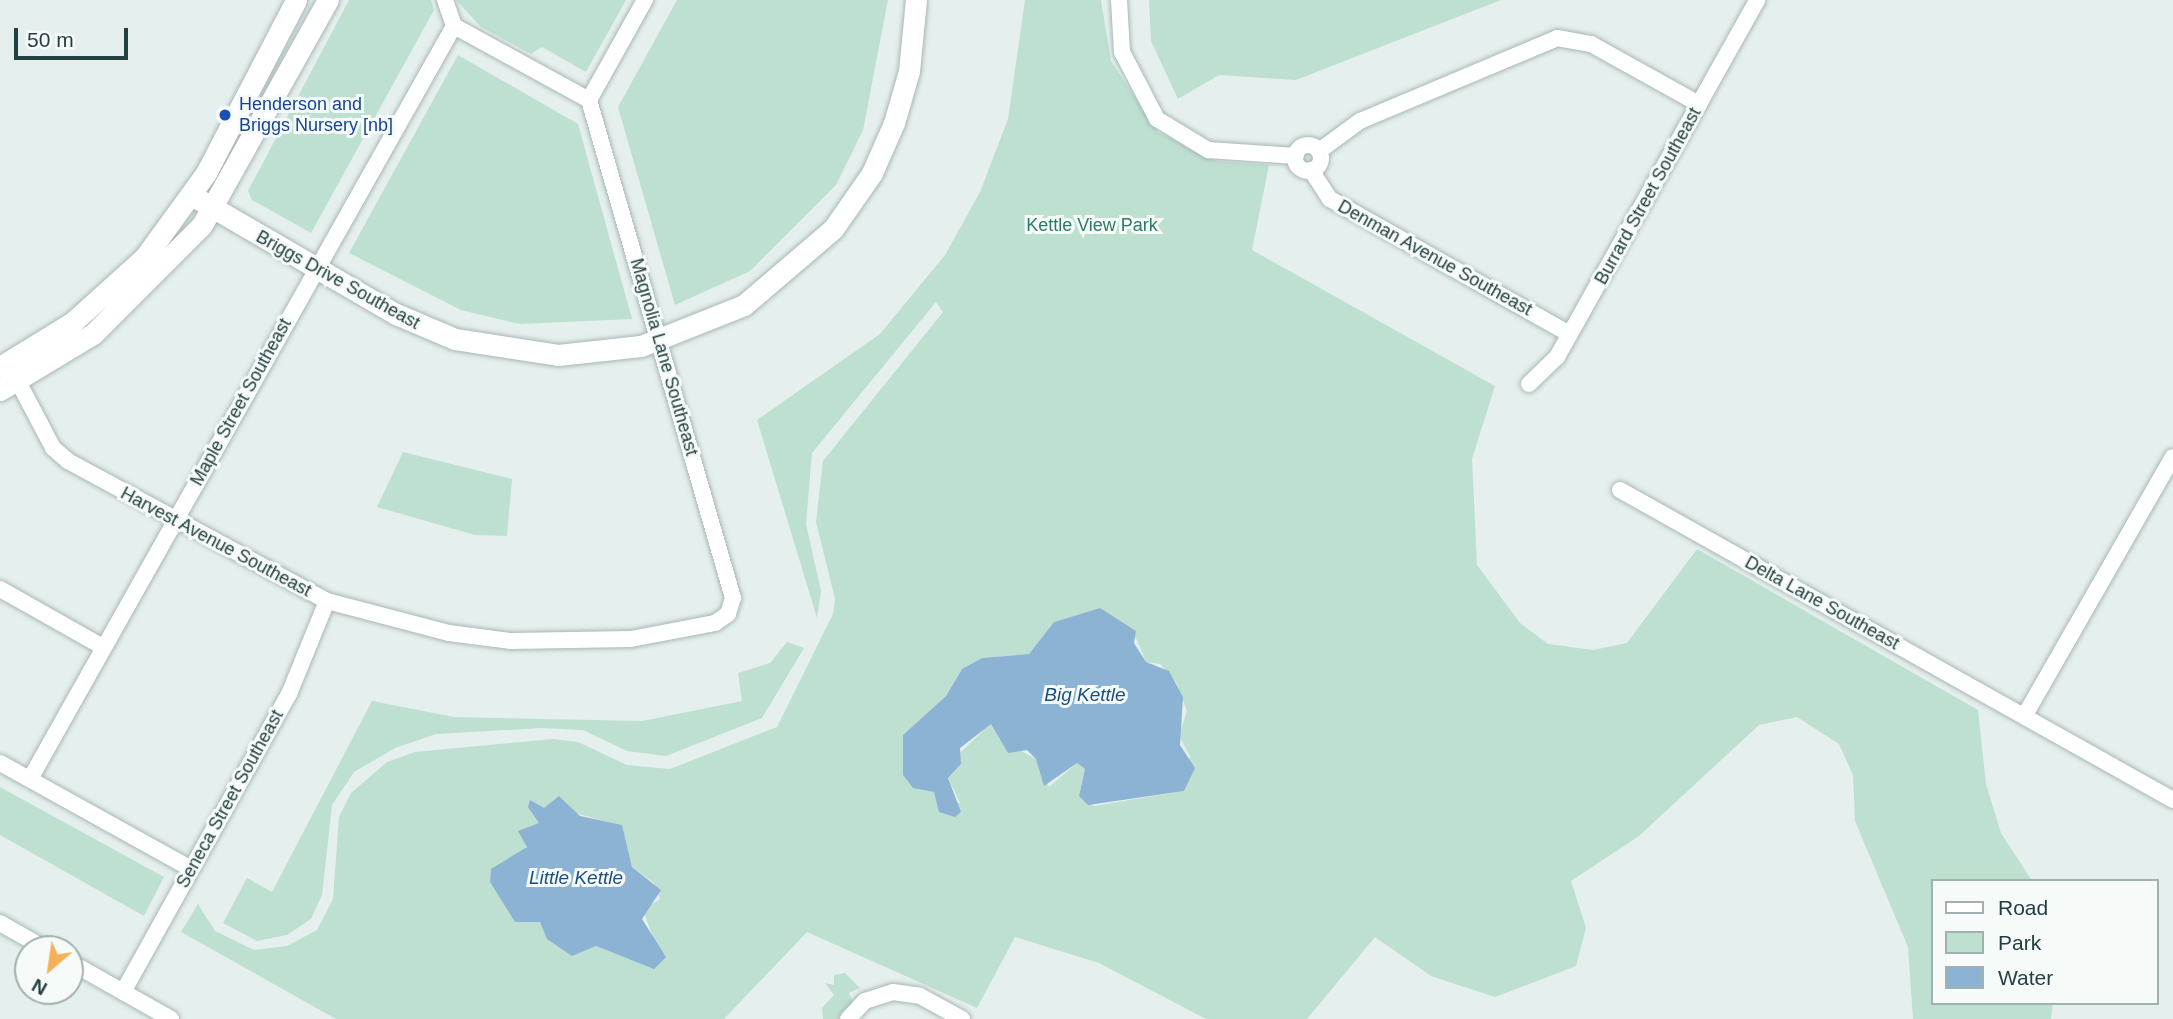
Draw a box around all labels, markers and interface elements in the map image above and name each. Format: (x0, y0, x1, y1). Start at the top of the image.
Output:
scale bar (18, 14, 131, 58)
text: 50 m (27, 28, 74, 51)
place label: Henderson and Briggs Nursery [nb] (239, 94, 393, 136)
street label: Burrard Street Southeast (1590, 104, 1706, 288)
marker: Henderson and Briggs Nursery [nb] (217, 107, 233, 123)
street label: Denman Avenue Southeast (1334, 195, 1536, 321)
park label: Kettle View Park (1026, 214, 1158, 236)
street label: Briggs Drive Southeast (252, 226, 424, 334)
street label: Magnolia Lane Southeast (625, 256, 703, 458)
street label: Maple Street Southeast (186, 315, 296, 489)
street label: Harvest Avenue Southeast (117, 482, 315, 602)
street label: Delta Lane Southeast (1741, 552, 1903, 654)
water label: Big Kettle (1044, 684, 1126, 706)
street label: Seneca Street Southeast (172, 706, 288, 892)
water label: Little Kettle (529, 867, 623, 889)
legend (1932, 879, 2159, 1005)
text: Road (1998, 896, 2048, 919)
text: Park (1998, 931, 2041, 954)
north arrow (14, 935, 84, 1005)
text: Water (1998, 966, 2053, 989)
text: N (28, 975, 51, 1000)

